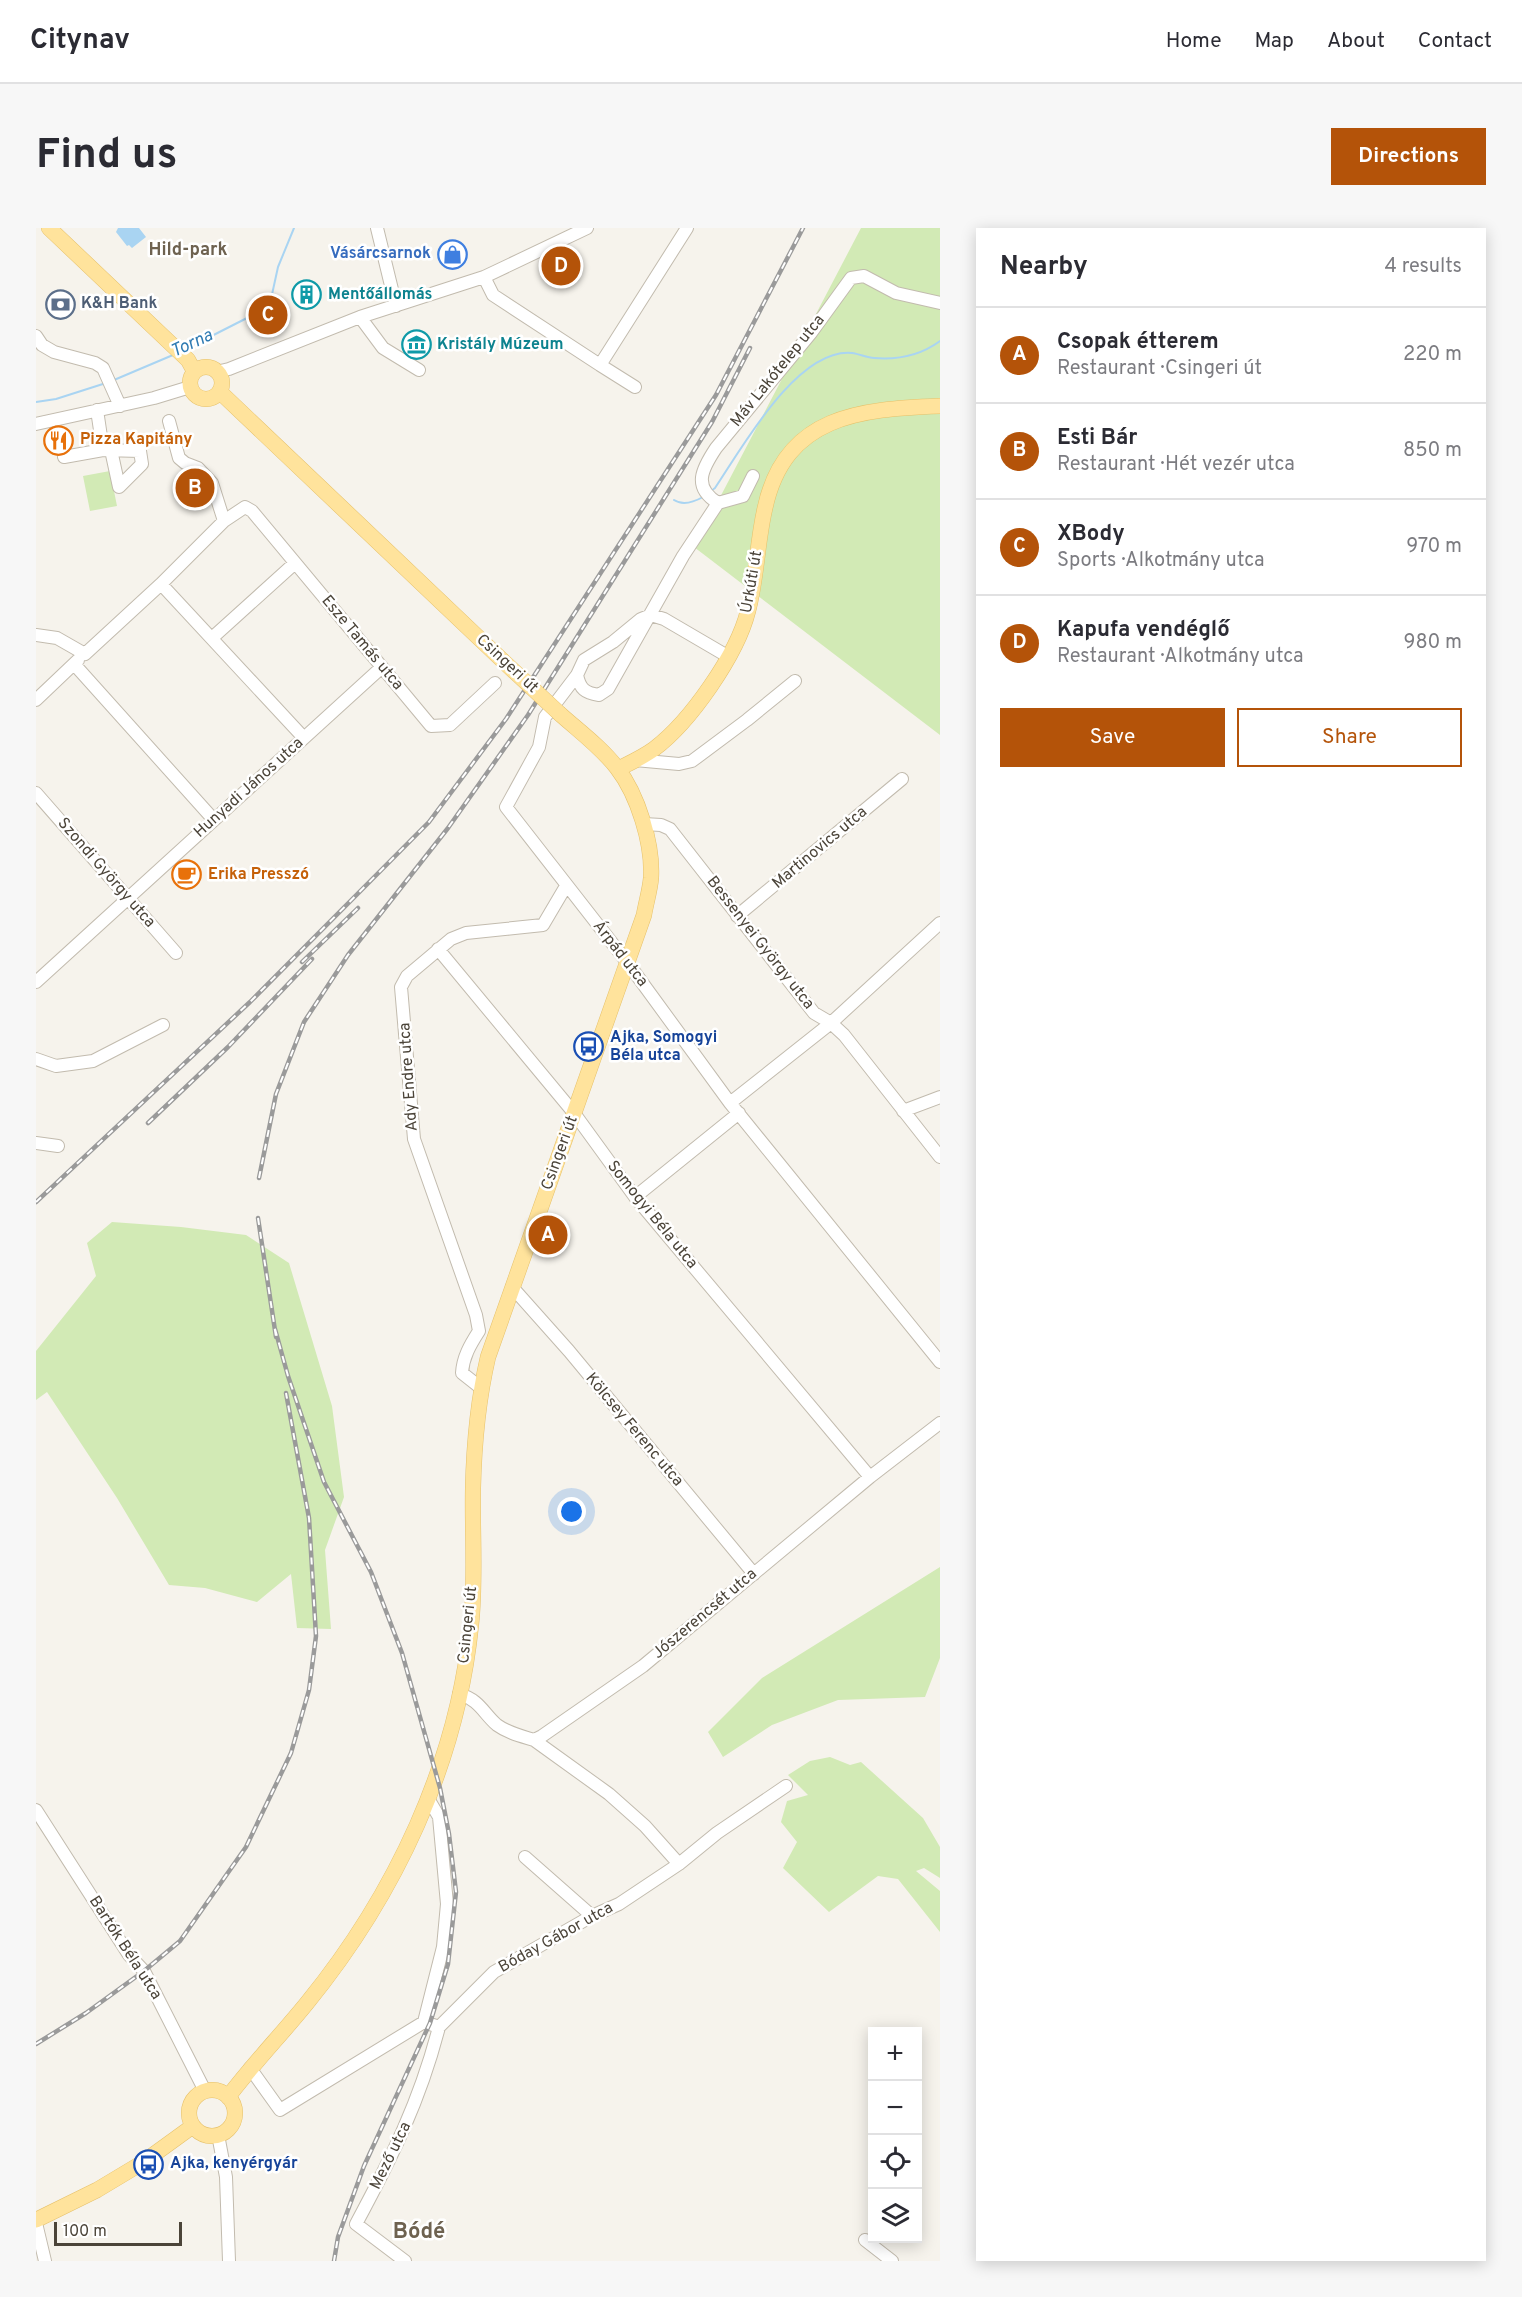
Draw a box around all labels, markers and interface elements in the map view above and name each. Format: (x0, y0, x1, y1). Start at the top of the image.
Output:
text: Citynav (30, 23, 130, 59)
text: Home (1166, 28, 1222, 55)
text: Map (1255, 28, 1294, 55)
text: About (1327, 28, 1385, 55)
text: Contact (1418, 28, 1492, 55)
button: Directions (1331, 128, 1486, 185)
text: Find us (36, 130, 177, 183)
shop icon: Vásárcsarnok (436, 238, 468, 270)
district label: Hild-park (148, 239, 228, 262)
pin: D (542, 243, 580, 288)
place label: Vásárcsarnok (330, 244, 431, 264)
text: Nearby (1000, 251, 1088, 284)
text: 4 results (1385, 254, 1462, 280)
building icon: Mentőállomás (291, 279, 323, 311)
place label: Mentőállomás (328, 285, 433, 305)
bank icon: K&H Bank (44, 288, 76, 320)
pin: C (248, 292, 288, 338)
place label: K&H Bank (81, 294, 157, 314)
street label: Máv Lakótelep utca (727, 311, 829, 431)
water label: Torna (167, 324, 217, 364)
museum icon: Kristály Múzeum (400, 329, 432, 361)
text: Csopak étterem (1057, 329, 1219, 356)
place label: Kristály Múzeum (437, 335, 563, 355)
text: A (1012, 342, 1027, 368)
text: 220 m (1403, 342, 1462, 368)
text: Restaurant · Csingeri út (1057, 356, 1262, 382)
restaurant icon: Pizza Kapitány (43, 424, 75, 456)
text: Esti Bár (1057, 425, 1137, 452)
place label: Pizza Kapitány (80, 430, 192, 450)
text: B (1013, 438, 1026, 464)
text: 850 m (1403, 438, 1462, 464)
text: Restaurant · Hét vezér utca (1057, 452, 1295, 478)
pin: B (176, 466, 214, 510)
text: XBody (1057, 521, 1125, 548)
text: C (1013, 534, 1026, 560)
text: 970 m (1406, 534, 1462, 560)
text: Sports · Alkotmány utca (1057, 548, 1265, 574)
street label: Úrkúti út (735, 549, 767, 615)
street label: Esze Tamás utca (317, 592, 407, 694)
text: Kapufa vendéglő (1057, 617, 1230, 644)
street label: Csingeri út (472, 630, 542, 698)
text: D (1012, 630, 1027, 656)
text: 980 m (1404, 630, 1462, 656)
text: Restaurant · Alkotmány utca (1057, 644, 1304, 670)
button: Save (1000, 708, 1225, 767)
button: Share (1237, 708, 1462, 767)
street label: Hunyadi János utca (190, 734, 308, 842)
street label: Martinovics utca (768, 802, 872, 894)
street label: Szondi György utca (53, 814, 159, 932)
cafe icon: Erika Presszó (171, 859, 203, 891)
place label: Erika Presszó (208, 865, 309, 885)
street label: Bessenyei György utca (702, 872, 818, 1014)
street label: Árpád utca (588, 916, 654, 991)
street label: Ady Endre utca (395, 1022, 423, 1132)
place label: Ajka, Somogyi Béla utca (610, 1028, 717, 1066)
bus stop icon: Ajka, Somogyi Béla utca (573, 1031, 605, 1063)
street label: Csingeri út (537, 1113, 583, 1193)
street label: Somogyi Béla utca (602, 1157, 702, 1273)
pin: A (528, 1212, 568, 1258)
street label: Kölcsey Ferenc utca (581, 1369, 687, 1491)
your location (557, 1497, 586, 1526)
street label: Jószerencsét utca (649, 1564, 761, 1664)
street label: Csingeri út (454, 1585, 482, 1665)
street label: Bartók Béla utca (84, 1892, 166, 2004)
street label: Bóday Gábor utca (495, 1898, 617, 1978)
map controls (868, 2027, 922, 2243)
button: + (868, 2027, 922, 2081)
button: − (868, 2081, 922, 2135)
street label: Mező utca (366, 2119, 416, 2193)
button: locate (868, 2135, 922, 2189)
bus stop icon: Ajka, kenyérgyár (133, 2148, 165, 2180)
place label: Ajka, kenyérgyár (170, 2154, 298, 2174)
button: layers (868, 2189, 922, 2243)
scale bar (54, 2219, 182, 2246)
district label: Bódé (393, 2219, 445, 2246)
text: 100 m (63, 2222, 107, 2242)

